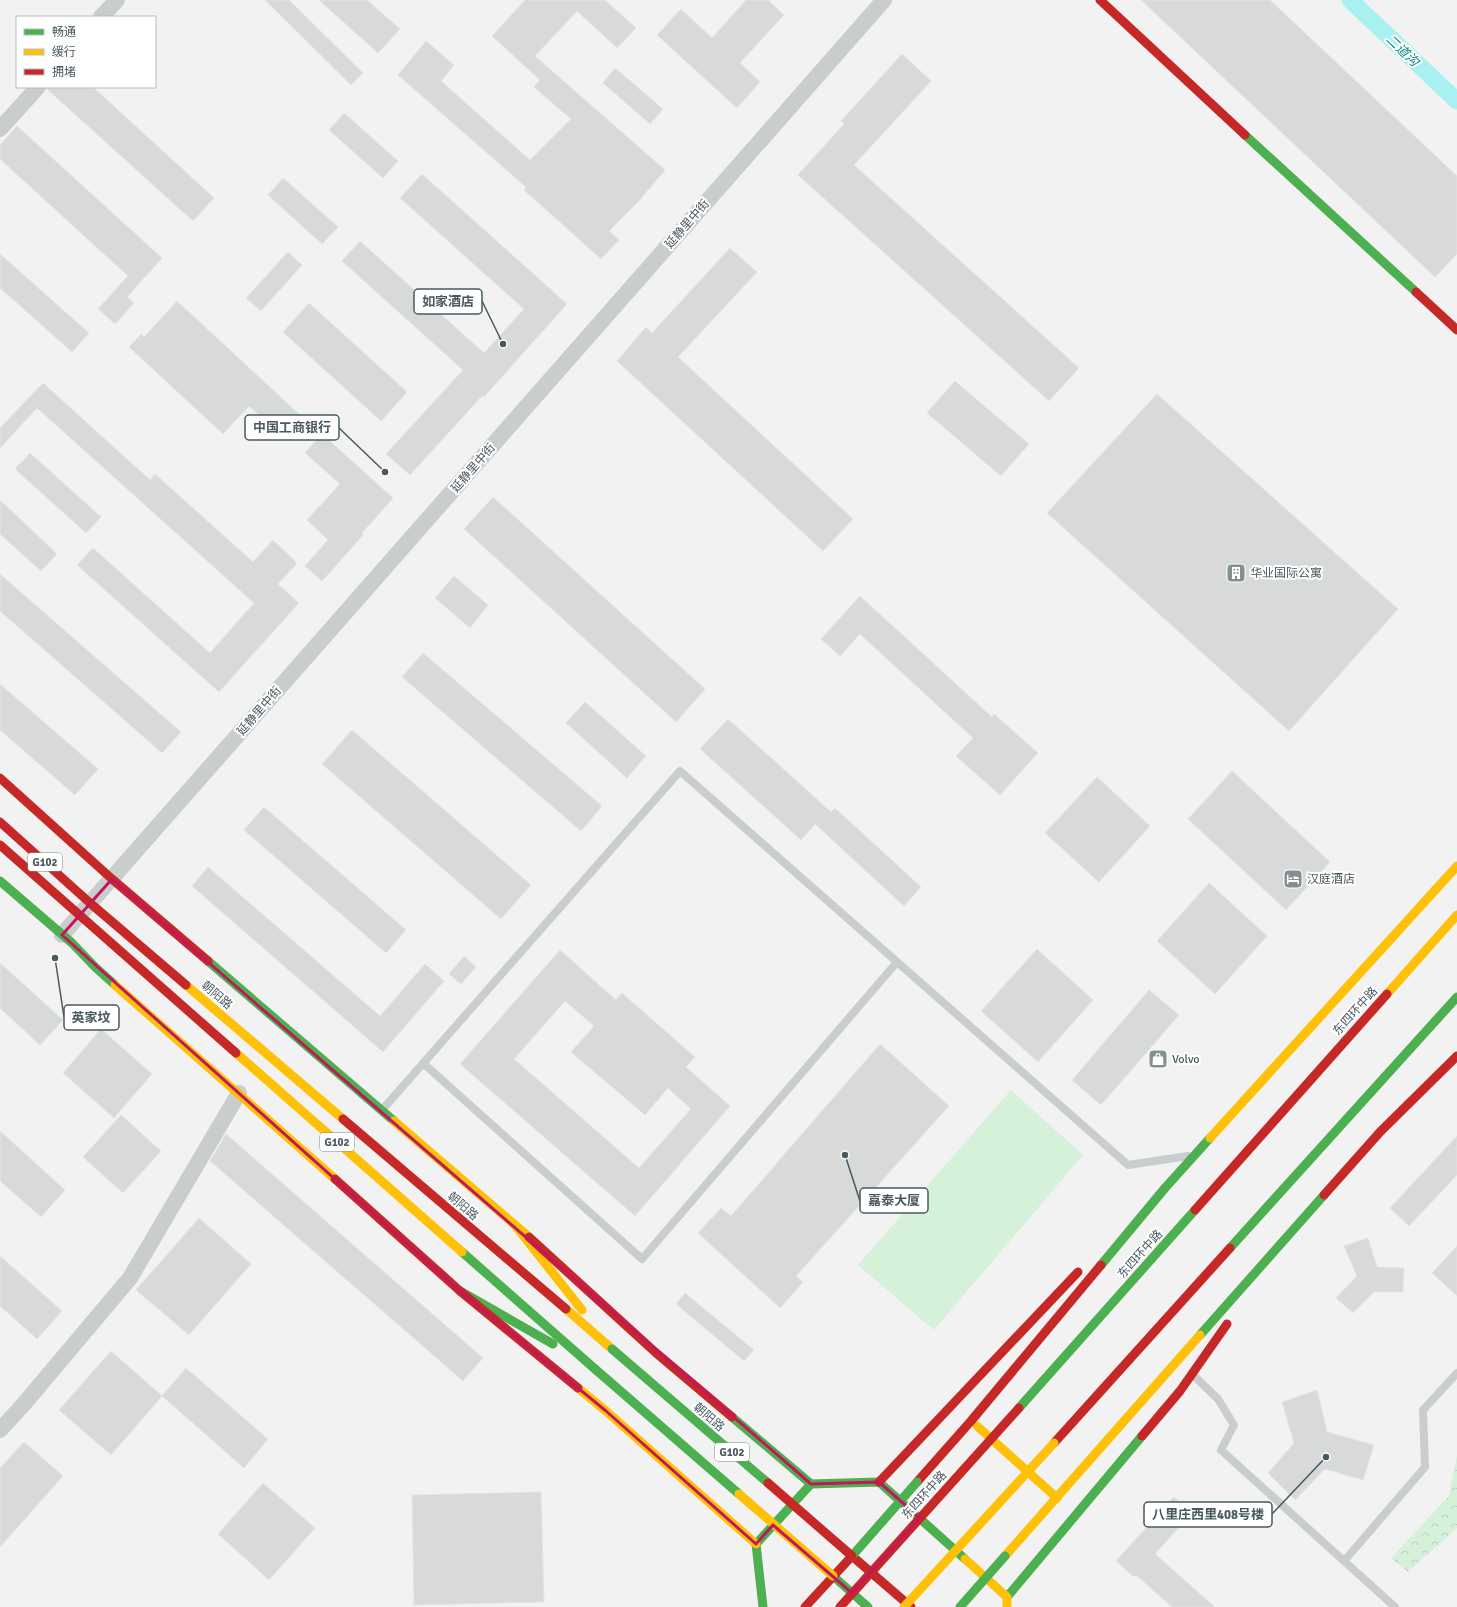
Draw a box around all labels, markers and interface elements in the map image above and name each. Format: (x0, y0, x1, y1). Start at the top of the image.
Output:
legend (16, 16, 156, 88)
text: 畅通 (52, 25, 76, 40)
water label: 二道沟 (1383, 32, 1423, 71)
text: 缓行 (52, 45, 76, 60)
text: 拥堵 (52, 65, 76, 80)
street label: 延静里中街 (662, 197, 713, 252)
callout: 如家酒店 (414, 289, 482, 314)
text: 如家酒店 (422, 294, 474, 310)
callout: 中国工商银行 (245, 415, 339, 440)
text: 中国工商银行 (253, 420, 331, 436)
street label: 延静里中街 (448, 441, 499, 496)
building icon: 华业国际公寓 (1225, 562, 1247, 584)
place label: 华业国际公寓 (1250, 566, 1322, 581)
street label: 延静里中街 (234, 684, 285, 739)
road number: G102 (28, 853, 62, 871)
hotel icon: 汉庭酒店 (1282, 868, 1304, 890)
place label: 汉庭酒店 (1307, 872, 1355, 887)
street label: 朝阳路 (198, 978, 235, 1013)
street label: 东四环中路 (1330, 984, 1381, 1039)
callout: 英家坟 (64, 1005, 119, 1030)
text: 英家坟 (71, 1010, 111, 1026)
shop icon: Volvo (1147, 1048, 1169, 1070)
place label: Volvo (1172, 1052, 1199, 1067)
road number: G102 (320, 1133, 354, 1151)
callout: 嘉泰大厦 (860, 1188, 928, 1213)
street label: 朝阳路 (444, 1189, 481, 1224)
text: 嘉泰大厦 (868, 1193, 920, 1209)
street label: 东四环中路 (1115, 1227, 1166, 1282)
street label: 朝阳路 (690, 1400, 727, 1435)
road number: G102 (715, 1443, 749, 1461)
street label: 东四环中路 (899, 1468, 950, 1523)
callout: 八里庄西里408号楼 (1144, 1502, 1272, 1527)
text: 八里庄西里408号楼 (1152, 1507, 1264, 1523)

